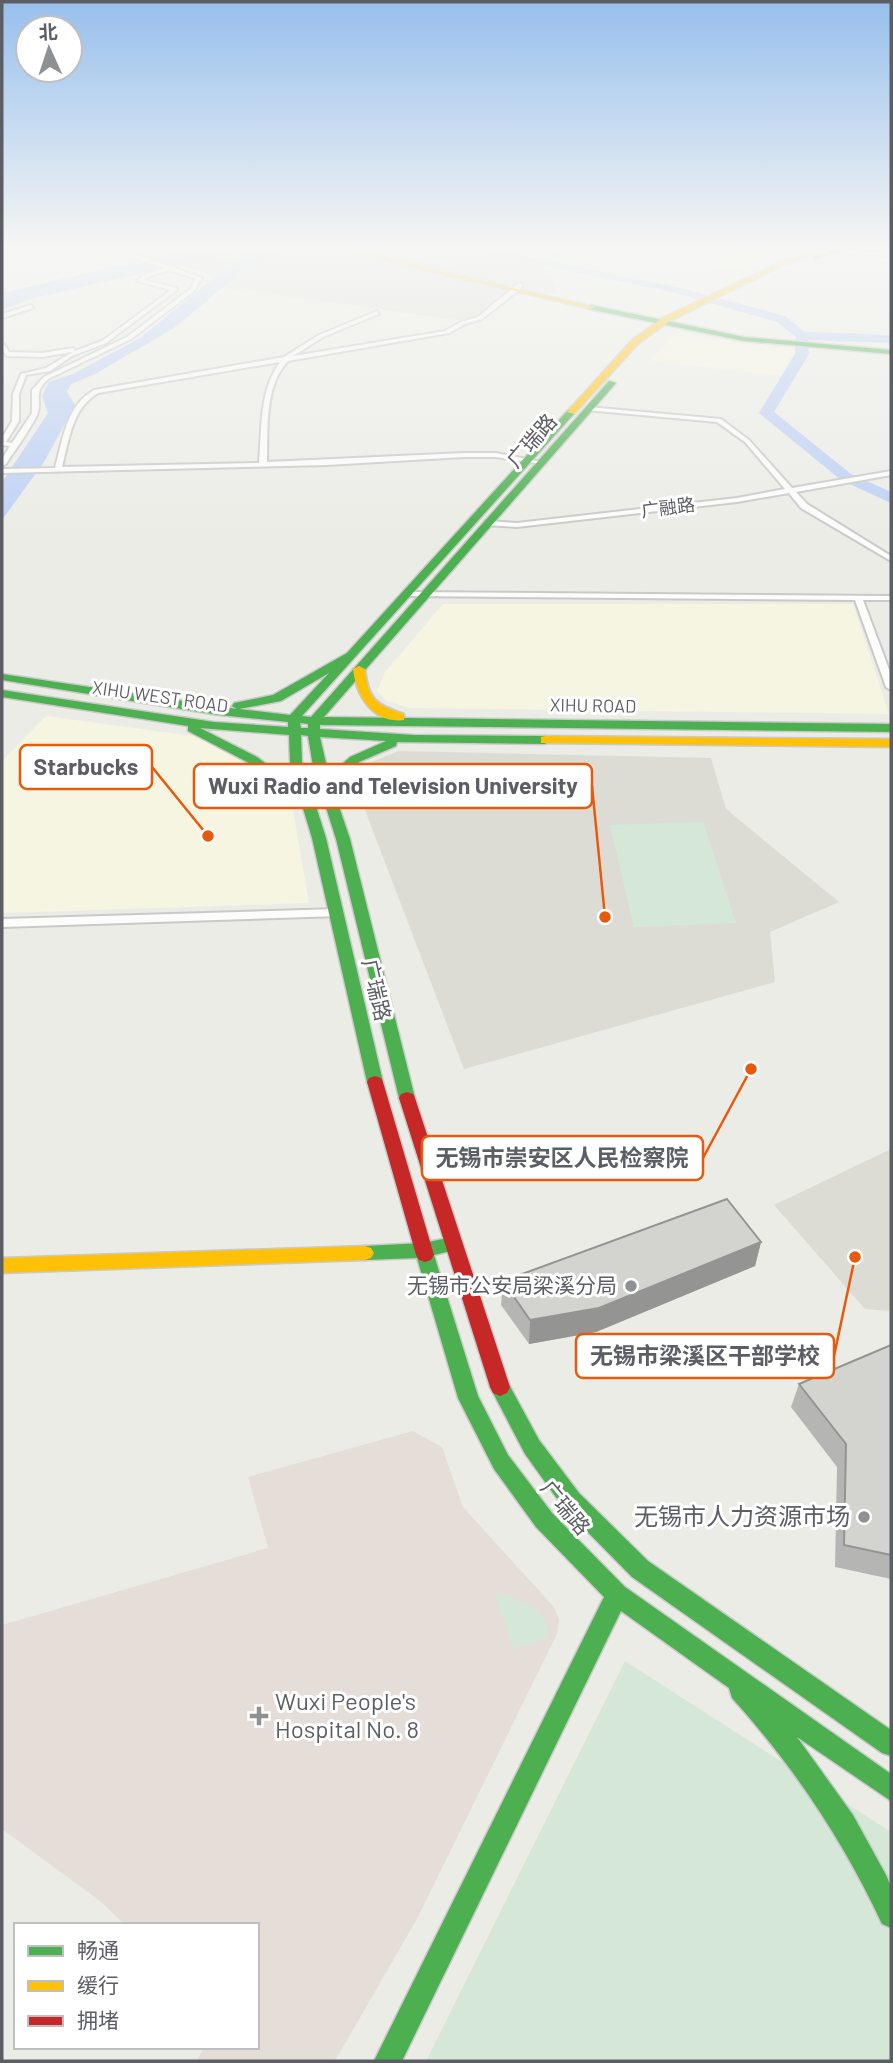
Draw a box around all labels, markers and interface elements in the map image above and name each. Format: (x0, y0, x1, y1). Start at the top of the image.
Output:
north arrow (14, 14, 84, 84)
text: 北 (38, 20, 58, 44)
street label: 广瑞路 (501, 408, 561, 472)
street label: 广融路 (640, 493, 696, 521)
street label: XIHU WEST ROAD (91, 676, 229, 716)
street label: XIHU ROAD (550, 693, 636, 717)
callout: Starbucks (20, 745, 152, 789)
text: Starbucks (34, 752, 138, 780)
callout: Wuxi Radio and Television University (194, 764, 592, 808)
text: Wuxi Radio and Television University (208, 771, 578, 799)
street label: 广瑞路 (358, 956, 397, 1023)
callout: 无锡市崇安区人民检察院 (422, 1136, 703, 1180)
text: 无锡市崇安区人民检察院 (436, 1143, 689, 1171)
place label: 无锡市公安局梁溪分局 (407, 1272, 617, 1297)
marker: 无锡市公安局梁溪分局 (623, 1278, 639, 1294)
callout: 无锡市梁溪区干部学校 (576, 1334, 834, 1378)
text: 无锡市梁溪区干部学校 (590, 1341, 820, 1369)
street label: 广瑞路 (536, 1475, 596, 1539)
place label: 无锡市人力资源市场 (634, 1501, 850, 1530)
marker: 无锡市人力资源市场 (856, 1509, 872, 1525)
place label: Wuxi People's Hospital No. 8 (275, 1686, 419, 1743)
marker: Wuxi People's Hospital No. 8 (249, 1706, 269, 1726)
legend (14, 1923, 259, 2049)
text: 畅通 (77, 1937, 119, 1962)
text: 缓行 (77, 1972, 119, 1997)
text: 拥堵 (77, 2007, 119, 2032)

